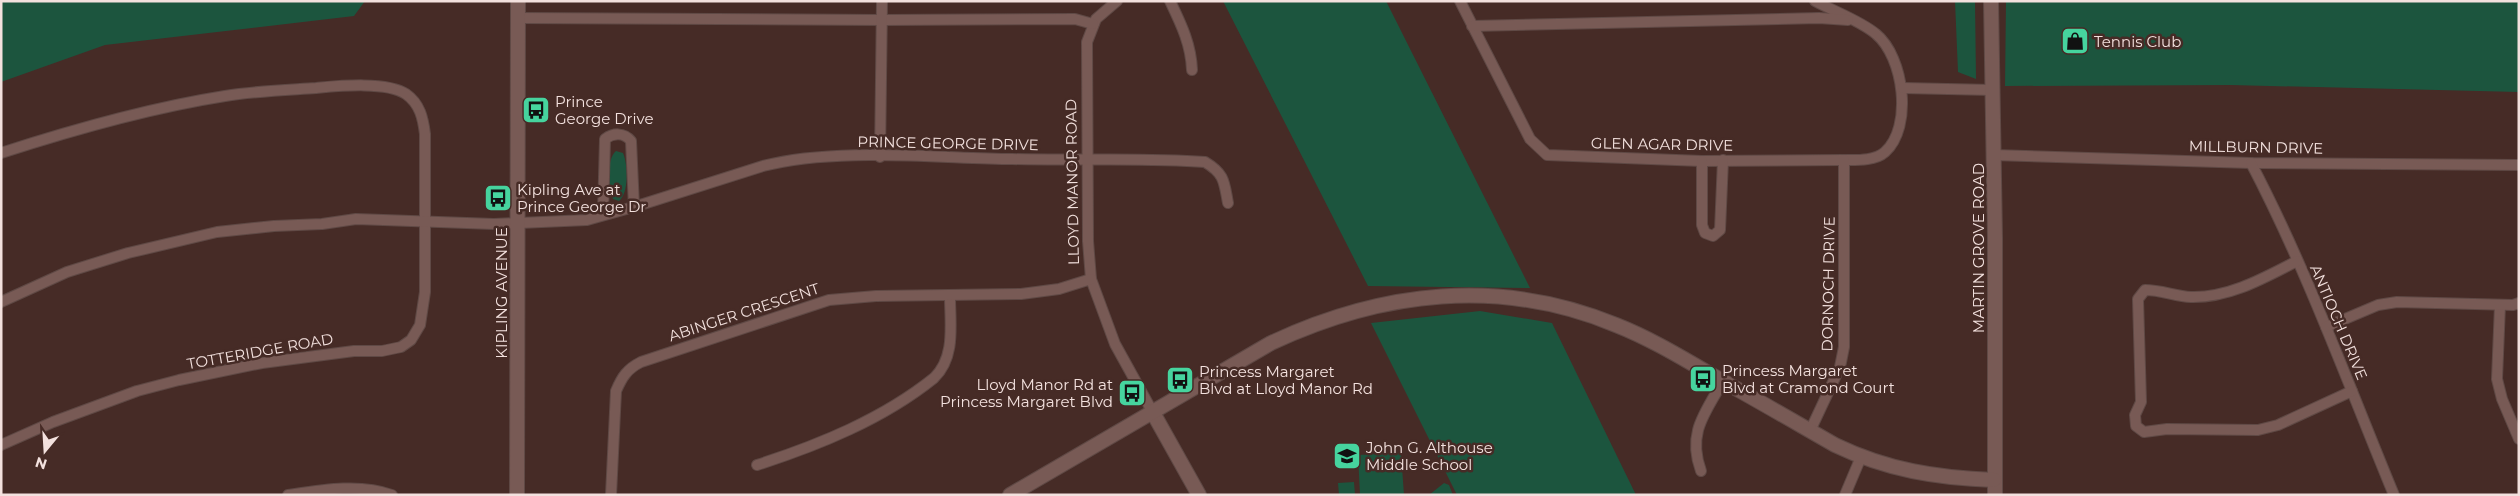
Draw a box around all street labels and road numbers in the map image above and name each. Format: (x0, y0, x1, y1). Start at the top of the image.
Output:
street label: LLOYD MANOR ROAD (1061, 99, 1083, 265)
street label: PRINCE GEORGE DRIVE (857, 132, 1039, 154)
street label: GLEN AGAR DRIVE (1591, 133, 1733, 155)
street label: MILLBURN DRIVE (2189, 136, 2323, 158)
street label: MARTIN GROVE ROAD (1969, 163, 1988, 333)
street label: DORNOCH DRIVE (1817, 216, 1839, 352)
street label: KIPLING AVENUE (492, 227, 511, 359)
street label: ANTIOCH DRIVE (2306, 262, 2372, 382)
street label: ABINGER CRESCENT (666, 279, 822, 345)
street label: TOTTERIDGE ROAD (185, 329, 335, 373)

